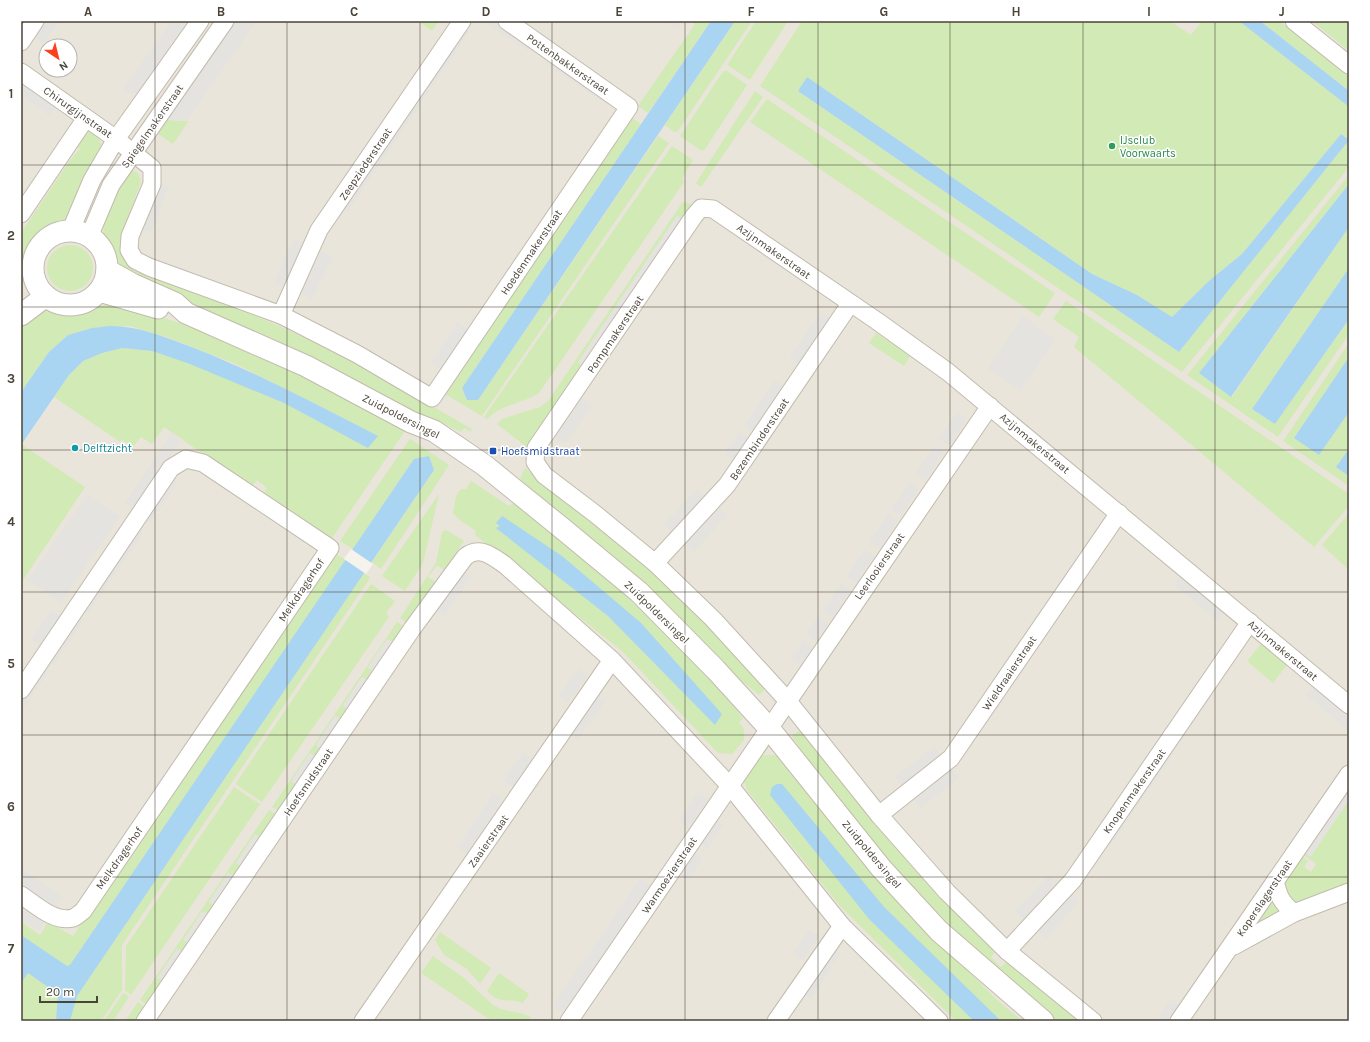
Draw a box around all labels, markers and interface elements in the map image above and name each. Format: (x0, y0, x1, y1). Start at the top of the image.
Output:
text: A (84, 4, 92, 19)
text: B (217, 4, 225, 19)
text: C (350, 4, 358, 19)
text: D (482, 4, 491, 19)
text: E (615, 4, 623, 19)
text: F (747, 4, 755, 19)
text: G (880, 4, 888, 19)
text: H (1011, 4, 1021, 19)
text: I (1147, 4, 1151, 19)
text: J (1279, 4, 1285, 19)
street label: Pottenbakkerstraat (524, 31, 611, 98)
north arrow (38, 38, 78, 78)
text: N (56, 58, 70, 73)
street label: Spiegelmakerstraat (119, 82, 186, 171)
street label: Chirurgijnstraat (41, 84, 115, 141)
text: 1 (9, 86, 13, 101)
street label: Zeepziederstraat (336, 126, 394, 203)
place label: IJsclub Voorwaarts (1120, 134, 1176, 160)
marker: IJsclub Voorwaarts (1107, 141, 1117, 151)
street label: Hoedenmakerstraat (498, 207, 565, 297)
street label: Azijnmakerstraat (734, 221, 813, 282)
text: 2 (7, 228, 15, 243)
street label: Pompmakerstraat (585, 293, 646, 376)
text: 3 (7, 371, 15, 386)
street label: Zuidpoldersingel (360, 391, 442, 442)
street label: Bezembinderstraat (727, 396, 792, 483)
street label: Azijnmakerstraat (997, 410, 1072, 476)
place label: Delftzicht (83, 442, 132, 455)
marker: Delftzicht (70, 443, 80, 453)
place label: Hoefsmidstraat (501, 445, 580, 458)
marker: Hoefsmidstraat (488, 446, 498, 456)
text: 4 (7, 514, 15, 529)
street label: Leerlooierstraat (852, 530, 907, 602)
street label: Melkdragerhof (276, 556, 327, 624)
street label: Zuidpoldersingel (621, 578, 692, 647)
street label: Azijnmakerstraat (1245, 617, 1320, 683)
street label: Wieldraaierstraat (980, 633, 1039, 713)
text: 5 (7, 656, 15, 671)
street label: Hoefsmidstraat (281, 746, 336, 818)
street label: Knopenmakerstraat (1100, 746, 1169, 836)
text: 6 (7, 799, 15, 814)
street label: Zaaierstraat (465, 812, 511, 870)
street label: Zuidpoldersingel (839, 817, 904, 891)
street label: Melkdragerhof (93, 824, 146, 892)
street label: Warmoezierstraat (639, 834, 700, 916)
street label: Koperslagerstraat (1234, 857, 1295, 939)
text: 7 (8, 941, 15, 956)
scale bar (40, 978, 97, 1004)
text: 20 m (46, 985, 74, 999)

